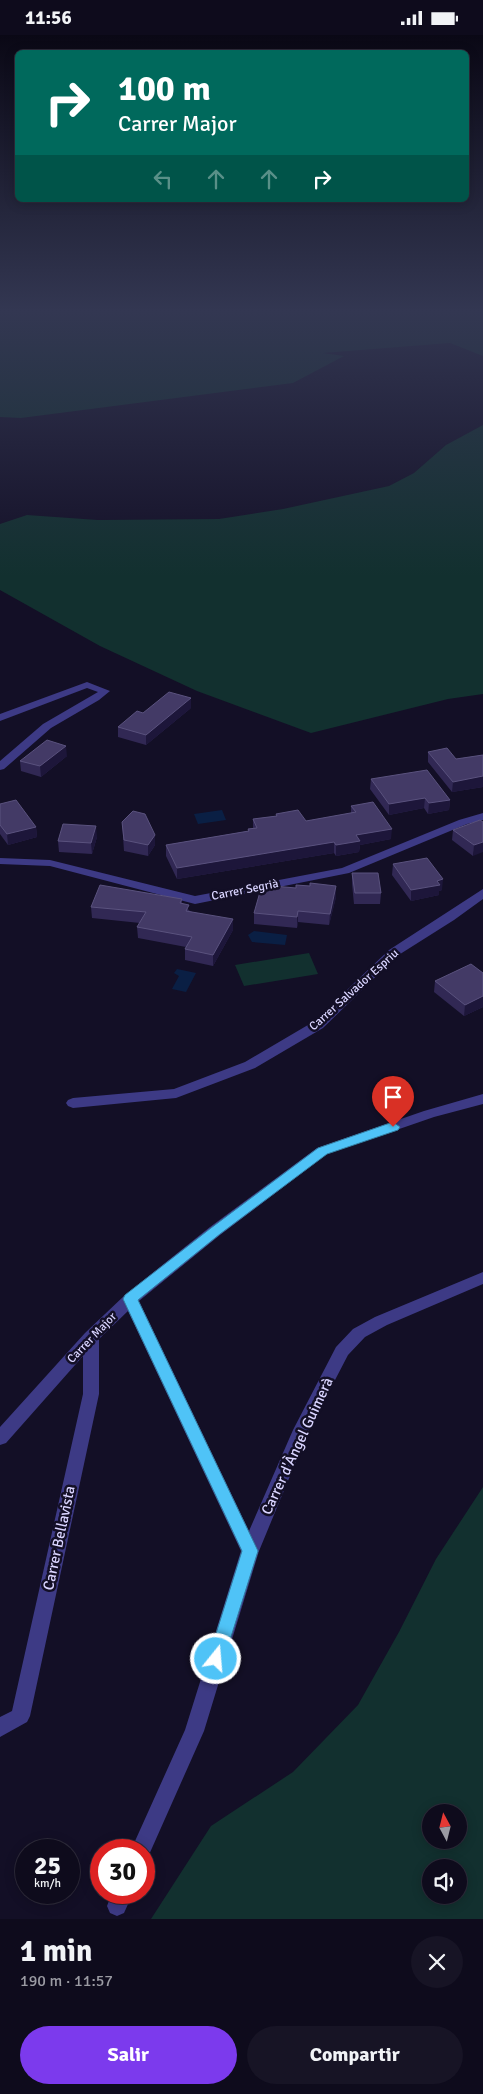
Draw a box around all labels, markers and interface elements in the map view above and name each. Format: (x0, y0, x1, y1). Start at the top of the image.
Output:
text: 11:56 (25, 6, 72, 30)
text: 100 m (118, 67, 211, 110)
icon: right (35, 70, 100, 135)
text: Carrer Major (118, 110, 237, 137)
icon: left (149, 165, 177, 193)
icon: ahead (202, 165, 230, 193)
icon: ahead (255, 165, 283, 193)
icon: right (308, 165, 336, 193)
street label: Carrer Segrià (210, 876, 280, 904)
street label: Carrer Salvador Espriu (306, 946, 402, 1034)
pin (372, 1076, 414, 1127)
icon: arrive (379, 1083, 407, 1111)
street label: Carrer Major (64, 1309, 120, 1366)
street label: Carrer d'Àngel Guimerà (256, 1374, 337, 1518)
street label: Carrer Bellavista (39, 1484, 79, 1592)
position arrow (189, 1632, 241, 1684)
north arrow (422, 1804, 468, 1849)
map controls (422, 1804, 467, 1904)
speed limit sign: 30 (90, 1839, 155, 1904)
text: 25 (34, 1850, 61, 1881)
button: sound (422, 1859, 467, 1904)
text: km/h (34, 1876, 61, 1891)
text: 1 min (20, 1933, 92, 1970)
button: close (411, 1936, 463, 1988)
text: 190 m · 11:57 (20, 1971, 113, 1991)
button: Salir (20, 2026, 237, 2084)
button: Compartir (247, 2026, 463, 2084)

